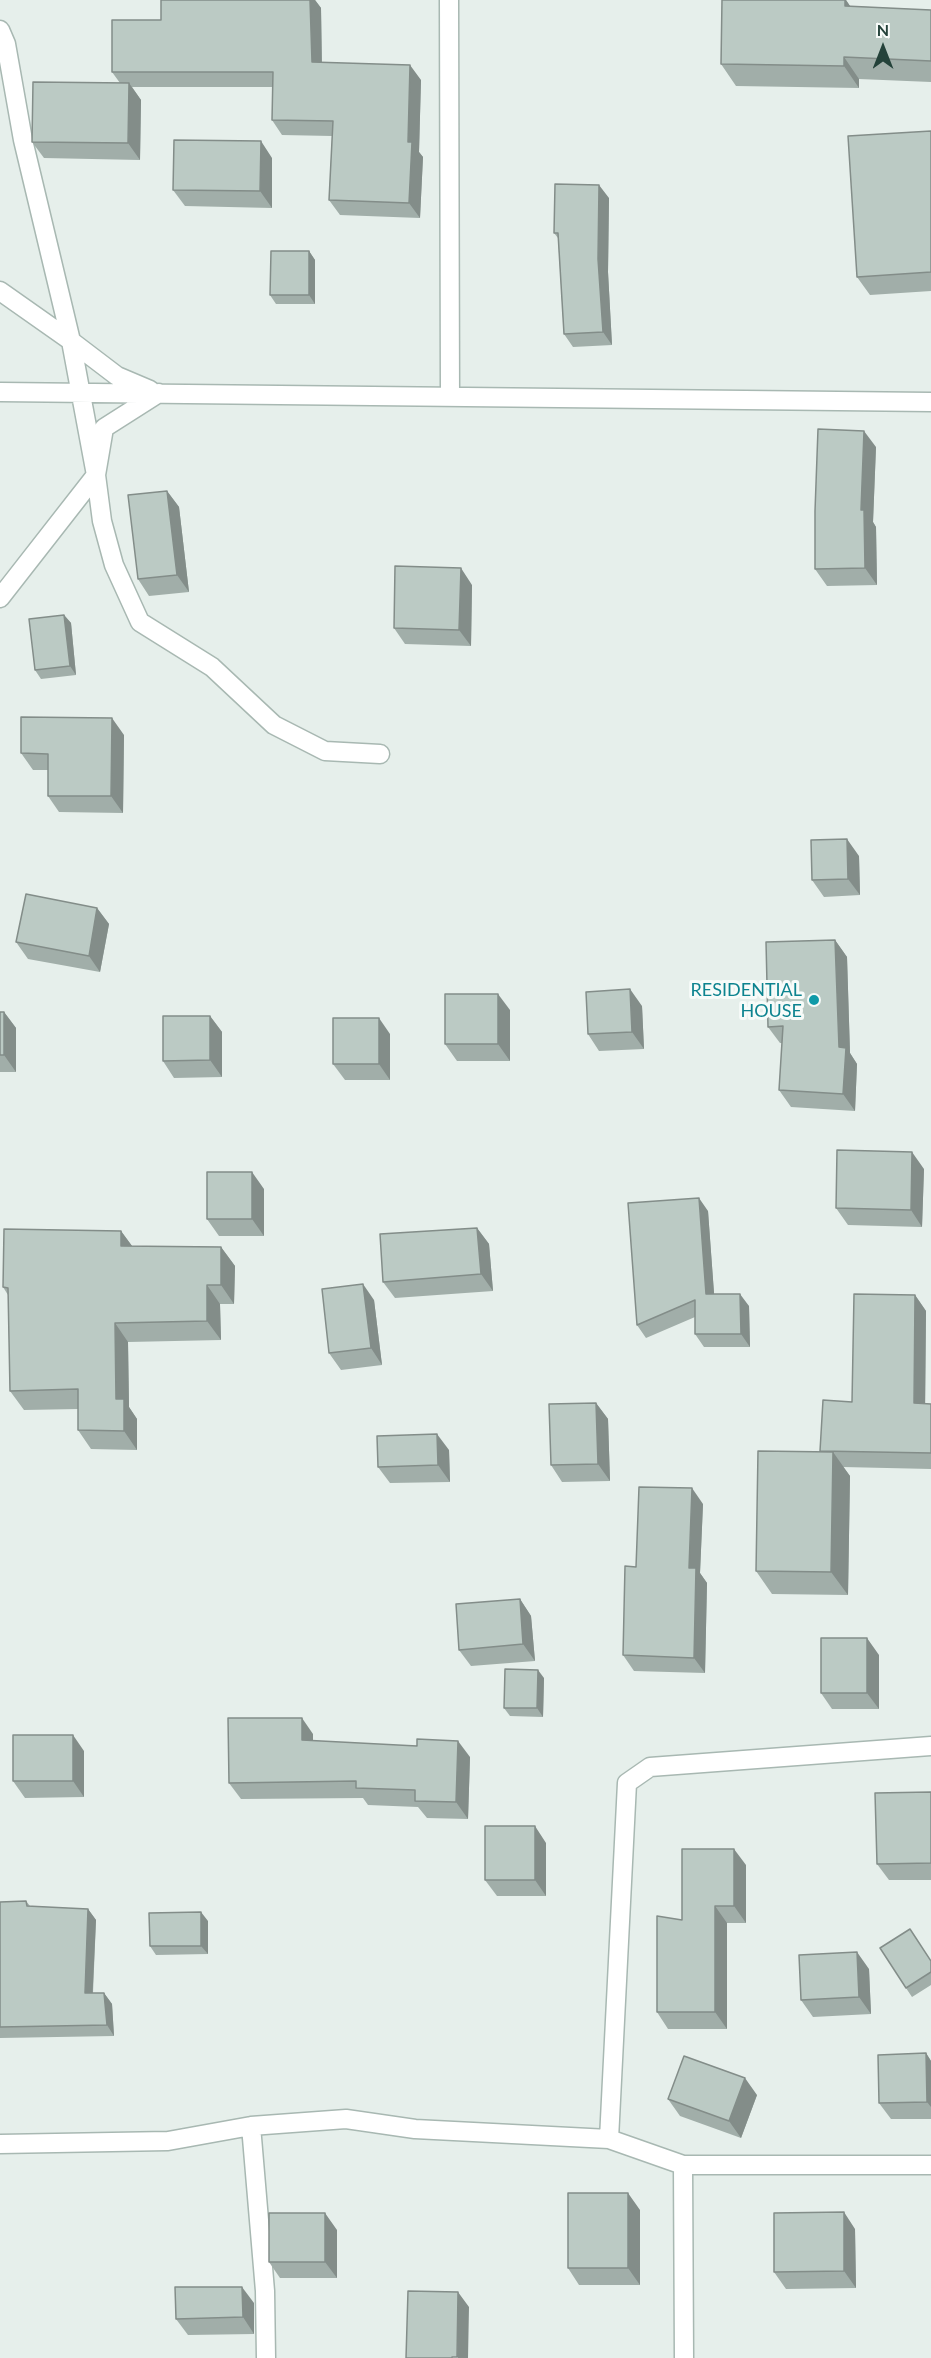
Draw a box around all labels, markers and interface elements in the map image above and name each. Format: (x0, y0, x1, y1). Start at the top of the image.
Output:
north arrow (853, 18, 913, 78)
text: N (877, 20, 889, 39)
place label: RESIDENTIAL HOUSE (691, 979, 802, 1022)
marker: RESIDENTIAL HOUSE (807, 993, 821, 1007)

